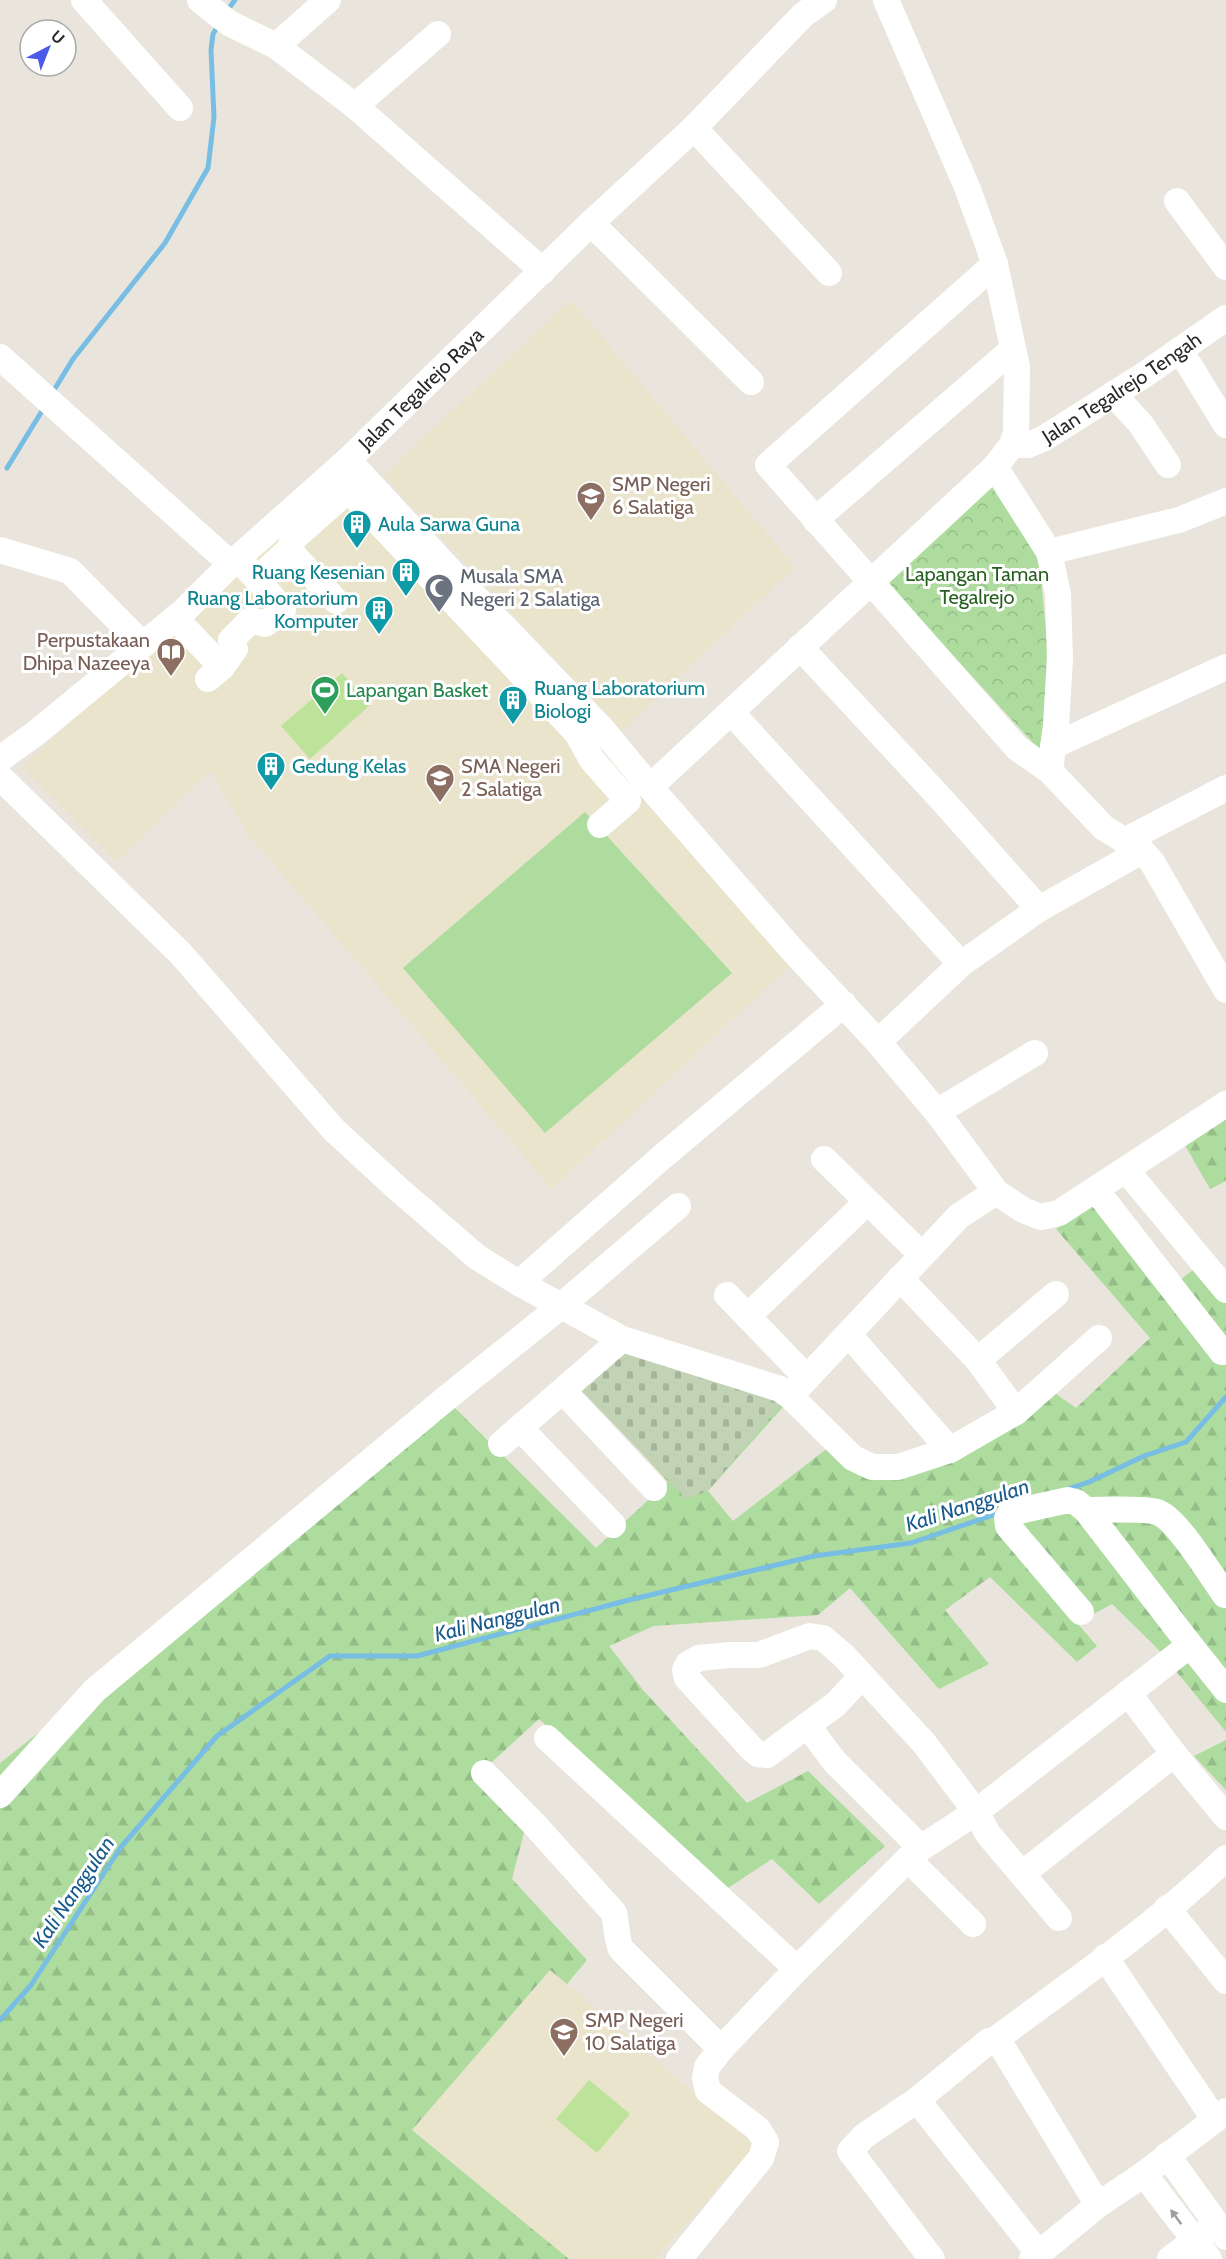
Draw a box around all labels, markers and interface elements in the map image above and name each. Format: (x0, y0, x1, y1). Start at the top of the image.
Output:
north arrow (18, 18, 78, 78)
text: U (47, 26, 68, 48)
street label: Jalan Tegalrejo Raya (353, 322, 489, 456)
street label: Jalan Tegalrejo Tengah (1037, 327, 1206, 449)
place label: SMP Negeri 6 Salatiga (612, 472, 711, 519)
school or university icon: SMP Negeri 6 Salatiga (575, 480, 607, 522)
building icon: Aula Sarwa Guna (341, 508, 373, 550)
place label: Aula Sarwa Guna (378, 512, 520, 536)
building icon: Ruang Kesenian (390, 556, 422, 598)
place label: Ruang Kesenian (252, 560, 385, 584)
park label: Lapangan Taman Tegalrejo (905, 562, 1049, 609)
place label: Musala SMA Negeri 2 Salatiga (460, 564, 601, 611)
mosque icon: Musala SMA Negeri 2 Salatiga (423, 572, 455, 614)
place label: Ruang Laboratorium Komputer (187, 586, 359, 633)
building icon: Ruang Laboratorium Komputer (363, 594, 395, 636)
place label: Perpustakaan Dhipa Nazeeya (23, 628, 150, 675)
library icon: Perpustakaan Dhipa Nazeeya (155, 636, 187, 678)
sports icon: Lapangan Basket (309, 674, 341, 716)
place label: Ruang Laboratorium Biologi (534, 676, 705, 723)
place label: Lapangan Basket (346, 678, 488, 702)
building icon: Ruang Laboratorium Biologi (497, 684, 529, 726)
building icon: Gedung Kelas (255, 750, 287, 792)
place label: Gedung Kelas (292, 754, 406, 778)
place label: SMA Negeri 2 Salatiga (461, 754, 561, 801)
school or university icon: SMA Negeri 2 Salatiga (424, 762, 456, 804)
water label: Kali Nanggulan (902, 1473, 1032, 1537)
water label: Kali Nanggulan (432, 1591, 562, 1647)
water label: Kali Nanggulan (27, 1832, 119, 1952)
place label: SMP Negeri 10 Salatiga (585, 2008, 684, 2055)
school or university icon: SMP Negeri 10 Salatiga (548, 2016, 580, 2058)
one-way arrow (1170, 2210, 1182, 2226)

